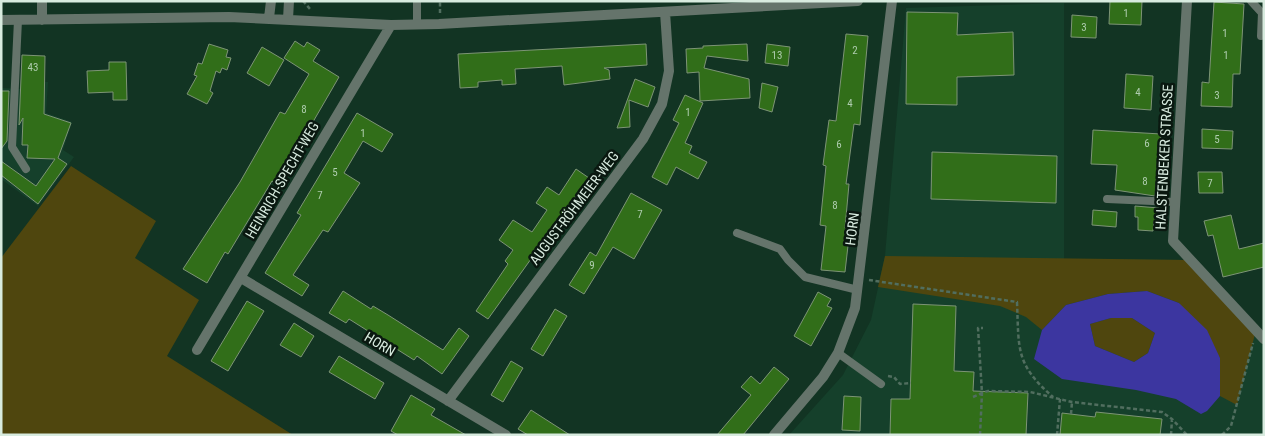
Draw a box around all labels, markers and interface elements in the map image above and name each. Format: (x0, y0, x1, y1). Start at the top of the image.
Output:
house number: 1 (1123, 7, 1129, 20)
house number: 3 (1081, 21, 1087, 34)
house number: 1 (1222, 27, 1228, 40)
house number: 2 (852, 44, 858, 57)
house number: 13 (772, 49, 782, 62)
house number: 1 (1223, 49, 1229, 62)
house number: 43 (28, 61, 38, 74)
street label: HALSTENBEKER STRASSE (1152, 84, 1176, 230)
house number: 4 (1135, 86, 1141, 99)
house number: 3 (1214, 89, 1220, 102)
house number: 4 (847, 97, 853, 110)
house number: 8 (301, 103, 307, 116)
house number: 1 (685, 106, 691, 119)
street label: HEINRICH-SPECHT-WEG (242, 119, 322, 241)
house number: 1 (360, 127, 366, 140)
house number: 5 (1214, 133, 1220, 146)
house number: 6 (1144, 137, 1150, 150)
house number: 6 (836, 138, 842, 151)
street label: AUGUST-RÖHMEIER-WEG (526, 148, 622, 268)
house number: 5 (332, 166, 338, 179)
house number: 8 (1142, 175, 1148, 188)
house number: 7 (1207, 177, 1213, 190)
house number: 7 (317, 189, 323, 202)
house number: 8 (832, 199, 838, 212)
house number: 7 (637, 208, 643, 221)
street label: HORN (842, 212, 862, 246)
house number: 9 (589, 259, 595, 272)
street label: HORN (362, 329, 398, 359)

